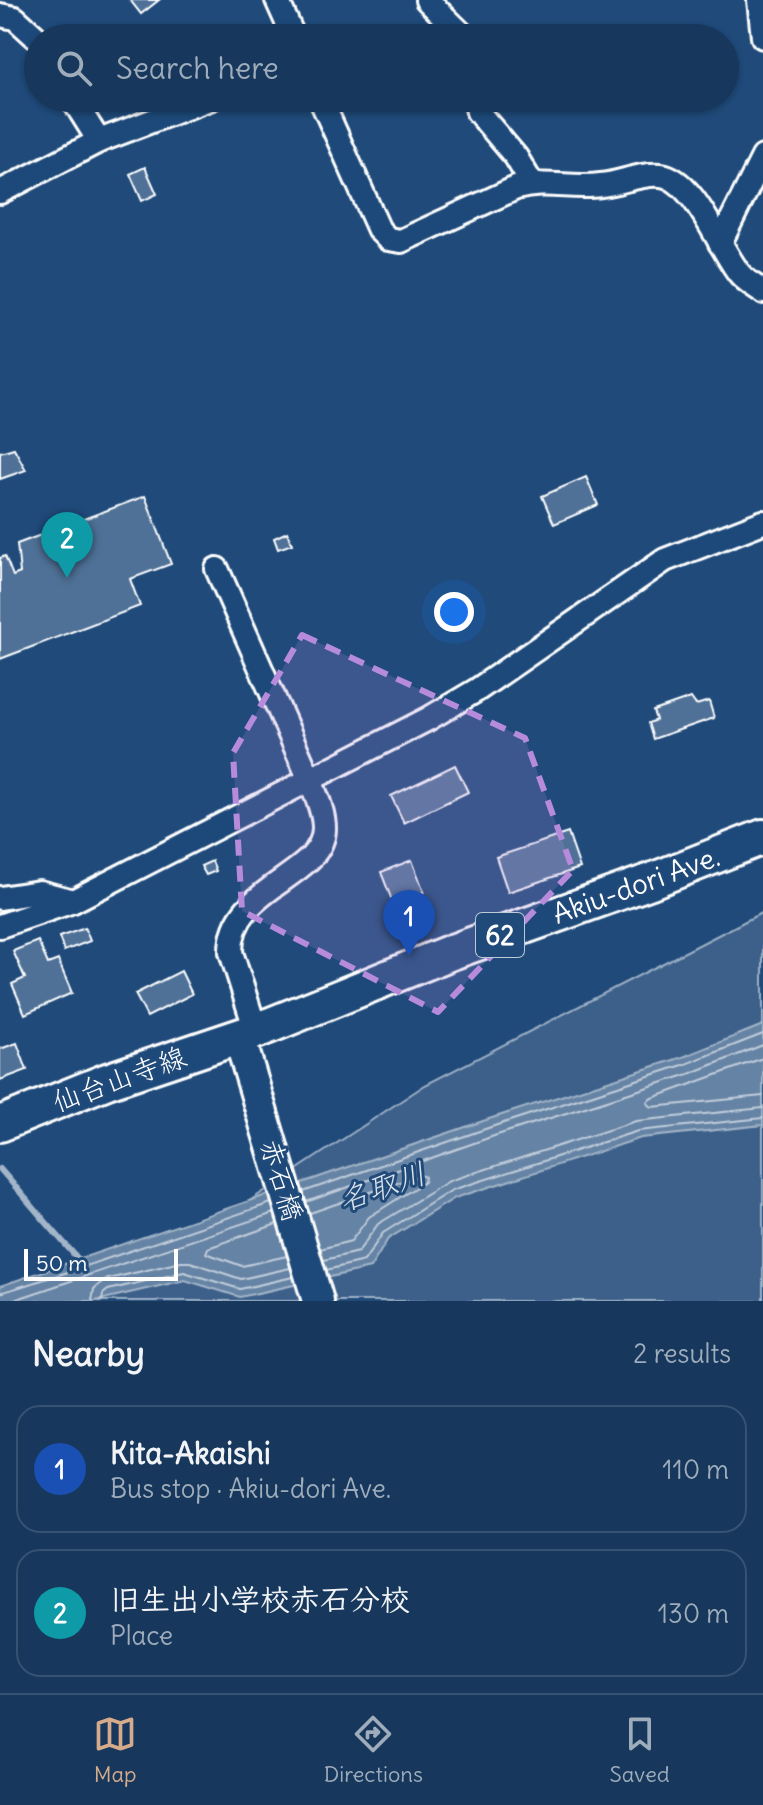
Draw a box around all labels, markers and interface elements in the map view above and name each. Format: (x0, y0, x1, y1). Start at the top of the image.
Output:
search box (24, 24, 739, 112)
icon: search (52, 46, 96, 90)
text: Search here (116, 49, 279, 87)
pin: 2 (41, 512, 93, 578)
your location (434, 592, 474, 632)
street label: Akiu-dori Ave. (547, 838, 725, 932)
pin: 1 (383, 890, 435, 956)
road number: 62 (476, 913, 524, 957)
street label: 仙台山寺線 (47, 1038, 191, 1120)
street label: 赤石橋 (253, 1135, 311, 1225)
water label: 名取川 (333, 1153, 431, 1219)
scale bar (24, 1245, 178, 1281)
text: 50 m (36, 1249, 88, 1277)
text: Nearby (32, 1332, 145, 1375)
text: 2 results (633, 1337, 731, 1370)
text: Kita-Akaishi (110, 1434, 271, 1472)
text: 1 (55, 1453, 65, 1486)
text: 110 m (662, 1453, 729, 1486)
text: Bus stop · Akiu-dori Ave. (110, 1472, 391, 1505)
text: 旧生出小学校赤石分校 (110, 1580, 410, 1618)
text: 2 (53, 1597, 67, 1630)
text: 130 m (658, 1597, 729, 1630)
text: Place (110, 1619, 173, 1652)
tab: Map (93, 1712, 137, 1788)
tab: Directions (324, 1712, 423, 1788)
tab: Saved (609, 1712, 670, 1788)

